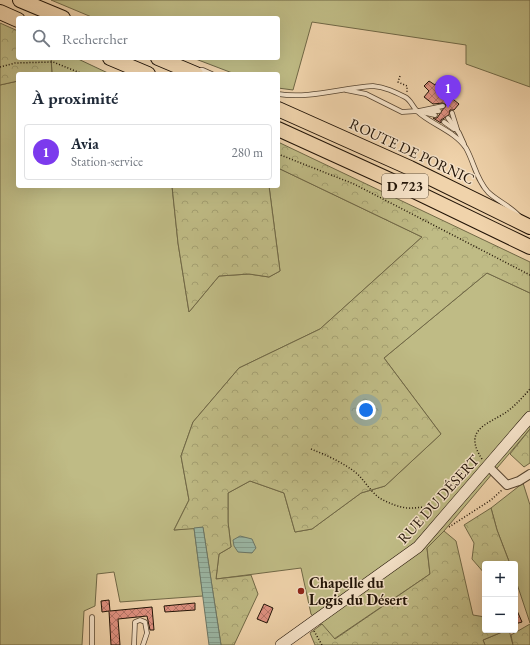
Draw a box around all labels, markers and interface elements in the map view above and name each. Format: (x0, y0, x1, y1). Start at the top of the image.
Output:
search box (16, 16, 280, 60)
icon: search (30, 27, 52, 49)
text: Rechercher (62, 29, 128, 48)
pin: 1 (435, 75, 461, 108)
text: À proximité (32, 87, 118, 109)
street label: ROUTE DE PORNIC (347, 114, 477, 188)
text: Avia (71, 134, 99, 153)
text: 1 (43, 144, 49, 161)
text: 280 m (232, 144, 263, 161)
text: Station-service (71, 153, 143, 170)
road number: D 723 (382, 174, 428, 198)
your location (356, 400, 376, 420)
street label: RUE DU DÉSERT (393, 450, 484, 547)
map controls (482, 561, 518, 633)
button: + (482, 561, 518, 597)
place label: Chapelle du Logis du Désert (309, 573, 408, 609)
marker: Chapelle du Logis du Désert (296, 586, 306, 596)
button: − (482, 597, 518, 633)

